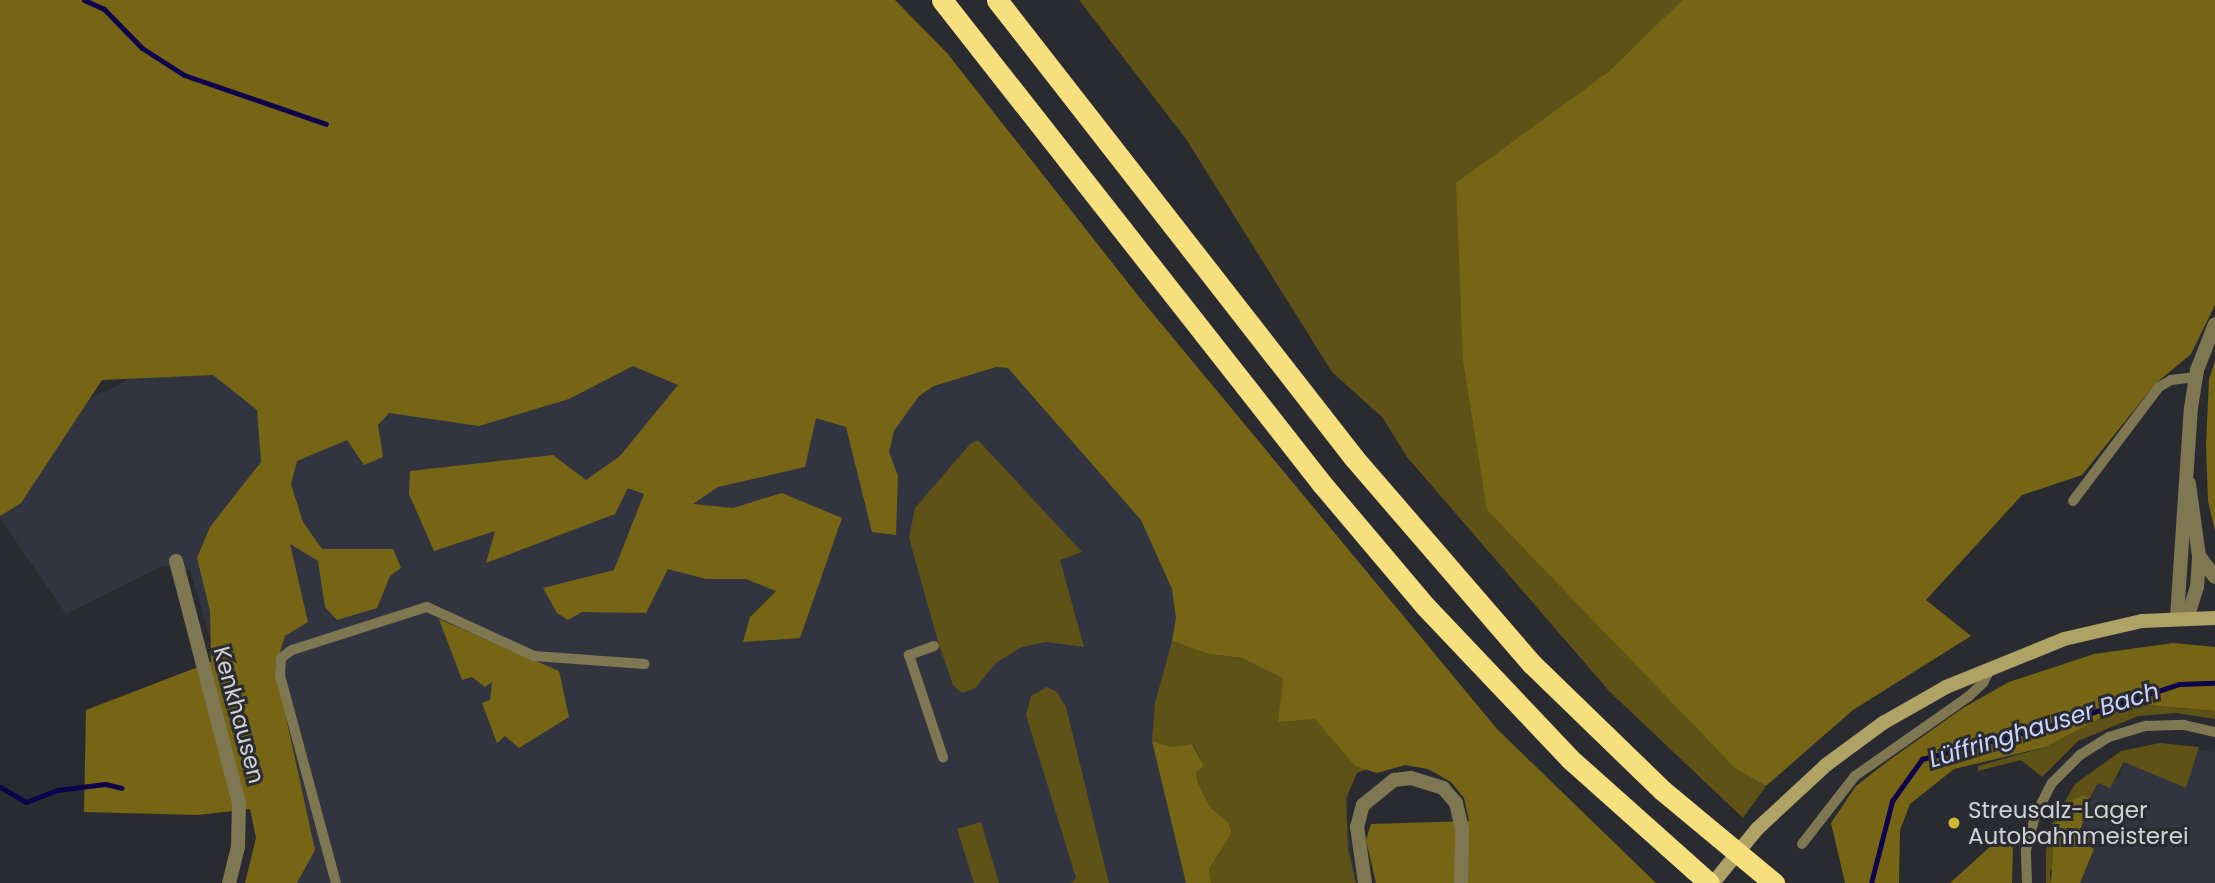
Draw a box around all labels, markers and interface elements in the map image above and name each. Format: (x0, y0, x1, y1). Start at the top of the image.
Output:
street label: Kenkhausen (207, 644, 271, 786)
water label: Lüffringhauser Bach (1925, 676, 2163, 774)
place label: Streusalz-Lager Autobahnmeisterei (1968, 796, 2189, 850)
marker: Streusalz-Lager Autobahnmeisterei (1946, 815, 1962, 831)

